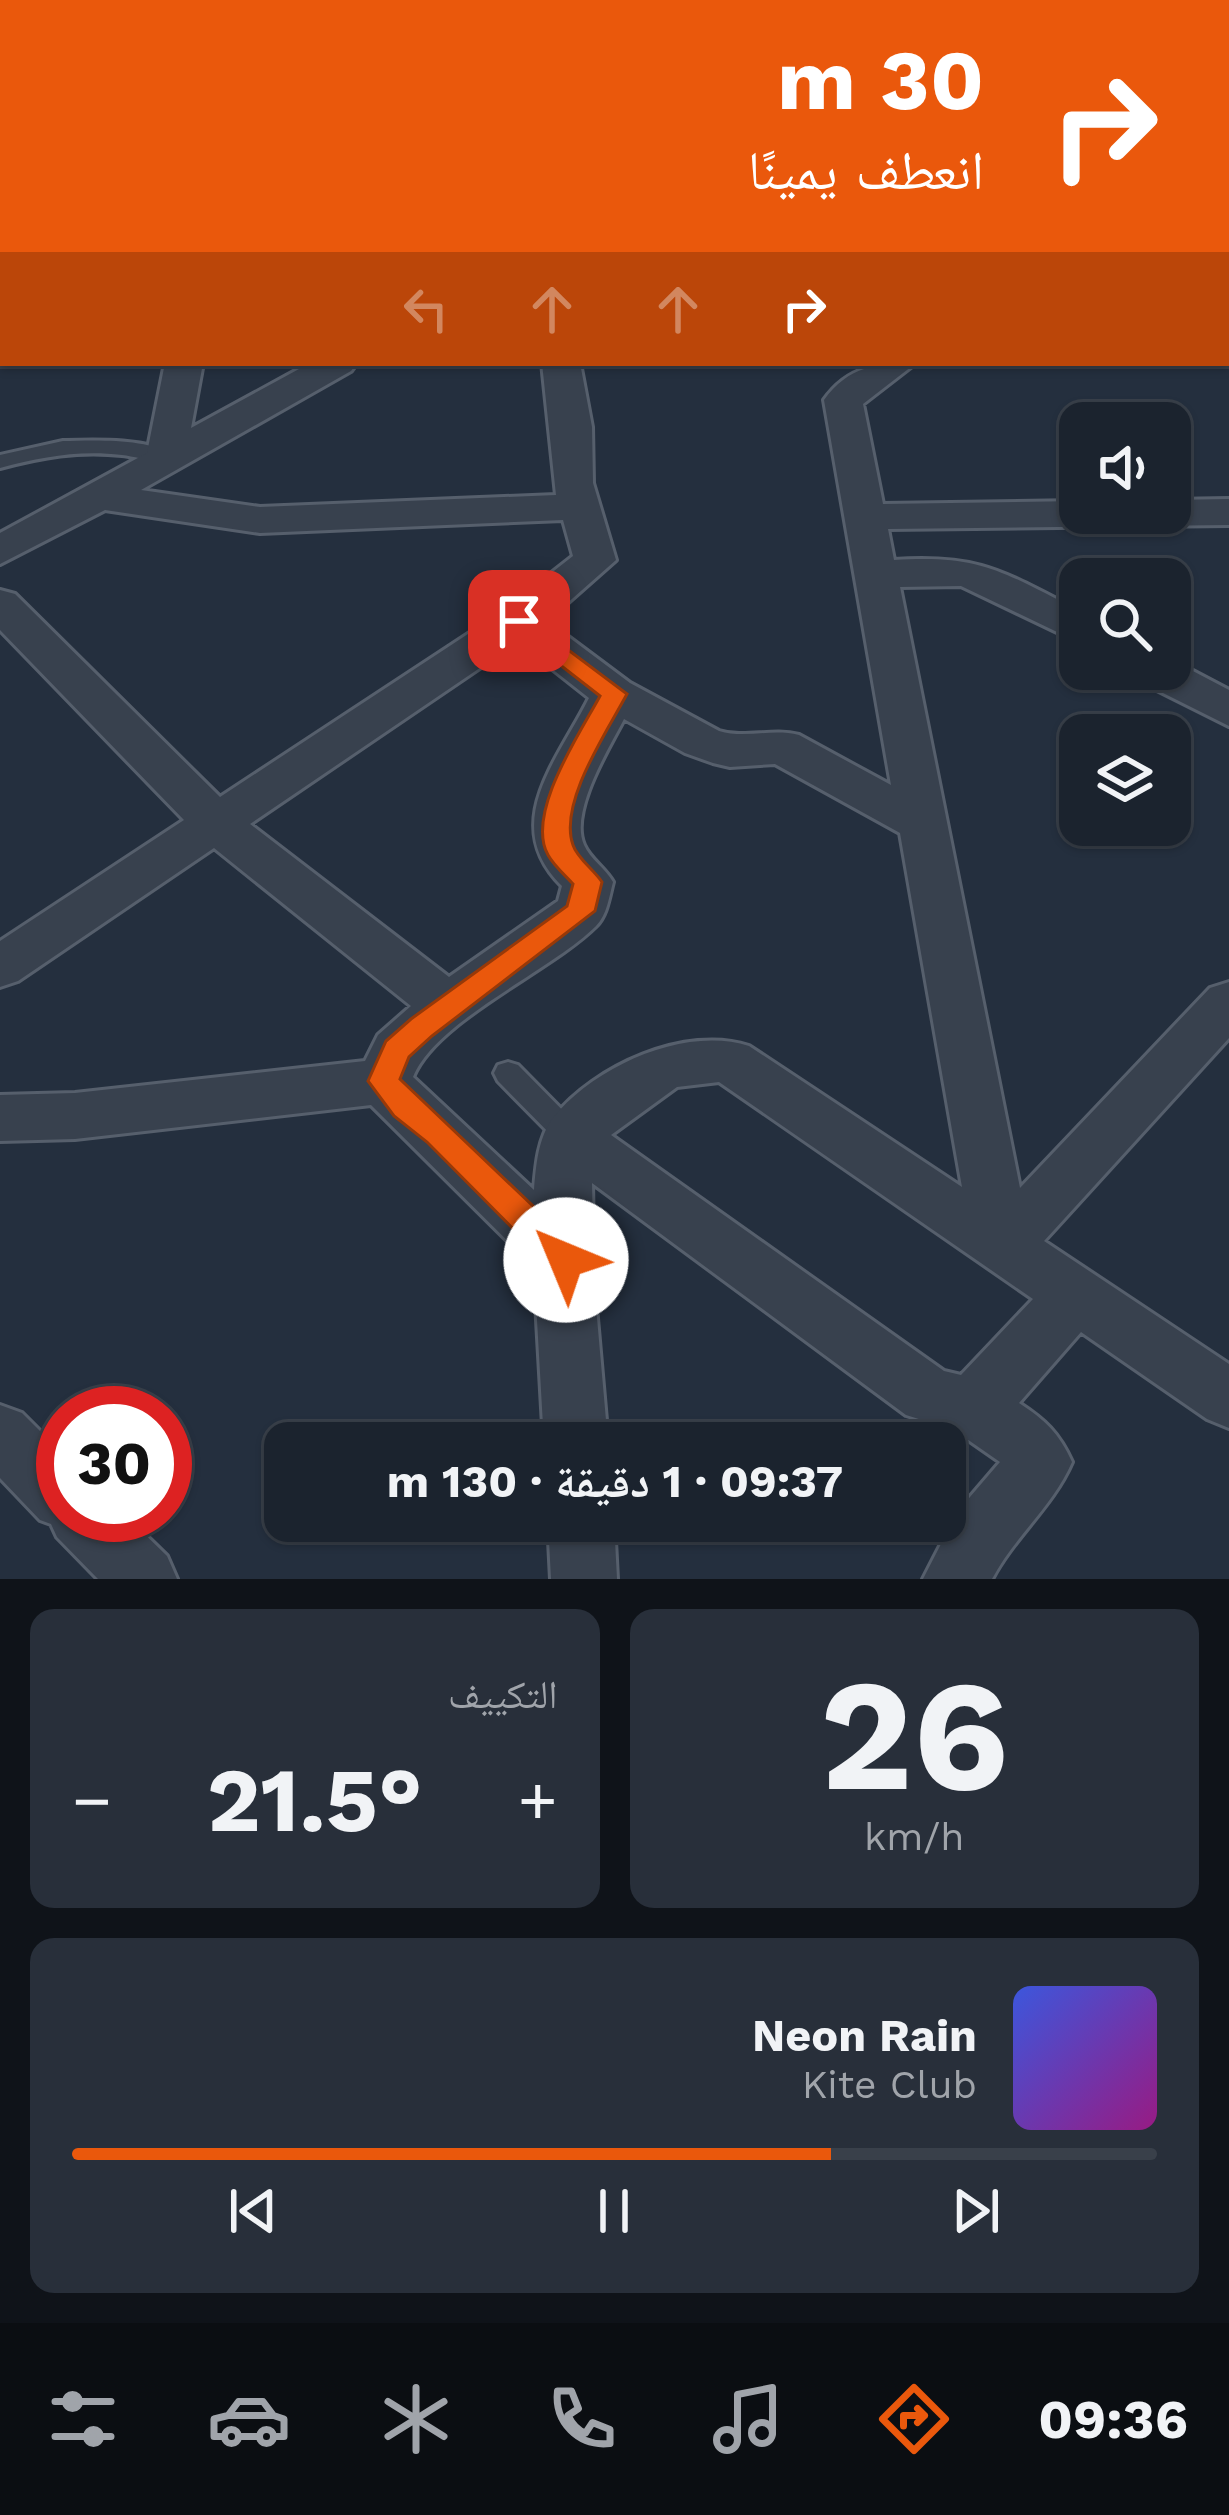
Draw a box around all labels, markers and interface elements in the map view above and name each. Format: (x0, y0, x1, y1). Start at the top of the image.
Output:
text: 30 m (777, 31, 984, 129)
icon: right (1026, 48, 1182, 204)
text: انعطف يمينًا (748, 139, 984, 202)
icon: left (393, 276, 459, 342)
icon: ahead (519, 276, 585, 342)
icon: ahead (645, 276, 711, 342)
icon: right (771, 276, 837, 342)
map controls (1059, 402, 1191, 846)
button: sound (1059, 402, 1191, 534)
button: search (1059, 558, 1191, 690)
pin (468, 570, 570, 672)
icon: arrive (486, 588, 552, 654)
button: layers (1059, 714, 1191, 846)
position arrow (503, 1197, 629, 1323)
speed limit sign: 30 (36, 1386, 192, 1542)
text: 09:37 · 1 دقيقة · 130 m (387, 1455, 843, 1508)
text: 26 (820, 1644, 1009, 1827)
text: التكييف (448, 1672, 558, 1717)
text: 21.5° (207, 1747, 423, 1853)
text: − (72, 1762, 112, 1839)
text: + (518, 1762, 558, 1839)
text: km/h (864, 1814, 964, 1859)
text: Neon Rain (752, 2009, 977, 2062)
text: Kite Club (802, 2062, 977, 2107)
icon: previous (220, 2178, 286, 2244)
icon: pause (581, 2178, 647, 2244)
icon: next (943, 2178, 1009, 2244)
icon: filters (41, 2377, 125, 2461)
icon: car (207, 2377, 291, 2461)
icon: climate (374, 2377, 458, 2461)
icon: phone (540, 2377, 624, 2461)
icon: music (706, 2377, 790, 2461)
icon: directions (872, 2377, 956, 2461)
text: 09:36 (1038, 2388, 1188, 2451)

